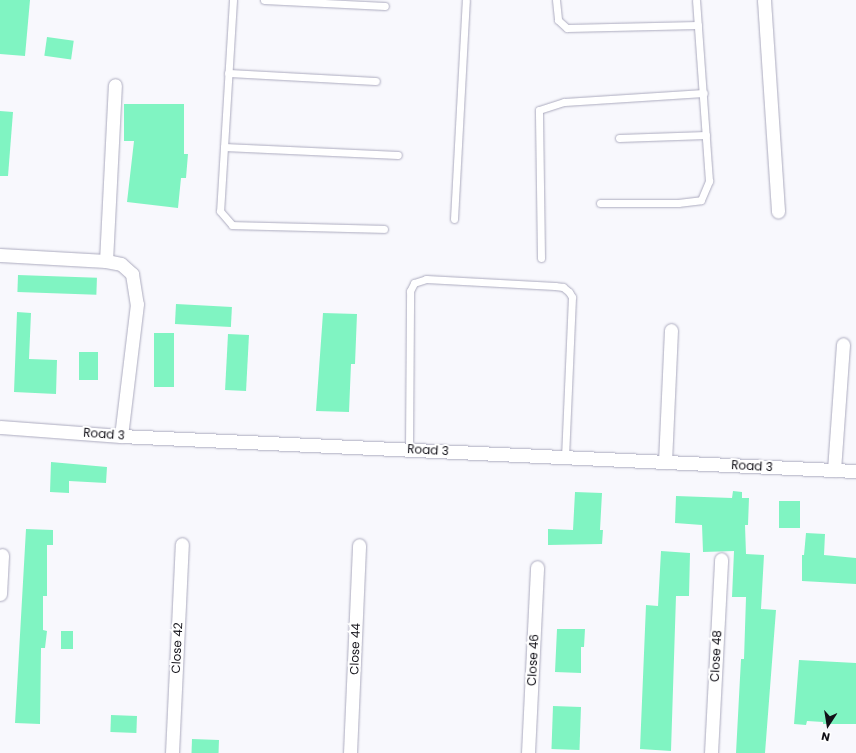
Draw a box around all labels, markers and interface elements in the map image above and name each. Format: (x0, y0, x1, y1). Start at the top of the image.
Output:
street label: Road 3 (83, 425, 125, 443)
street label: Road 3 (407, 442, 449, 458)
street label: Road 3 (731, 458, 773, 474)
street label: Close 42 (168, 622, 186, 674)
street label: Close 44 (347, 623, 363, 675)
street label: Close 48 (707, 630, 725, 682)
street label: Close 46 (524, 634, 542, 686)
north arrow (808, 705, 848, 745)
text: N (820, 728, 831, 745)

